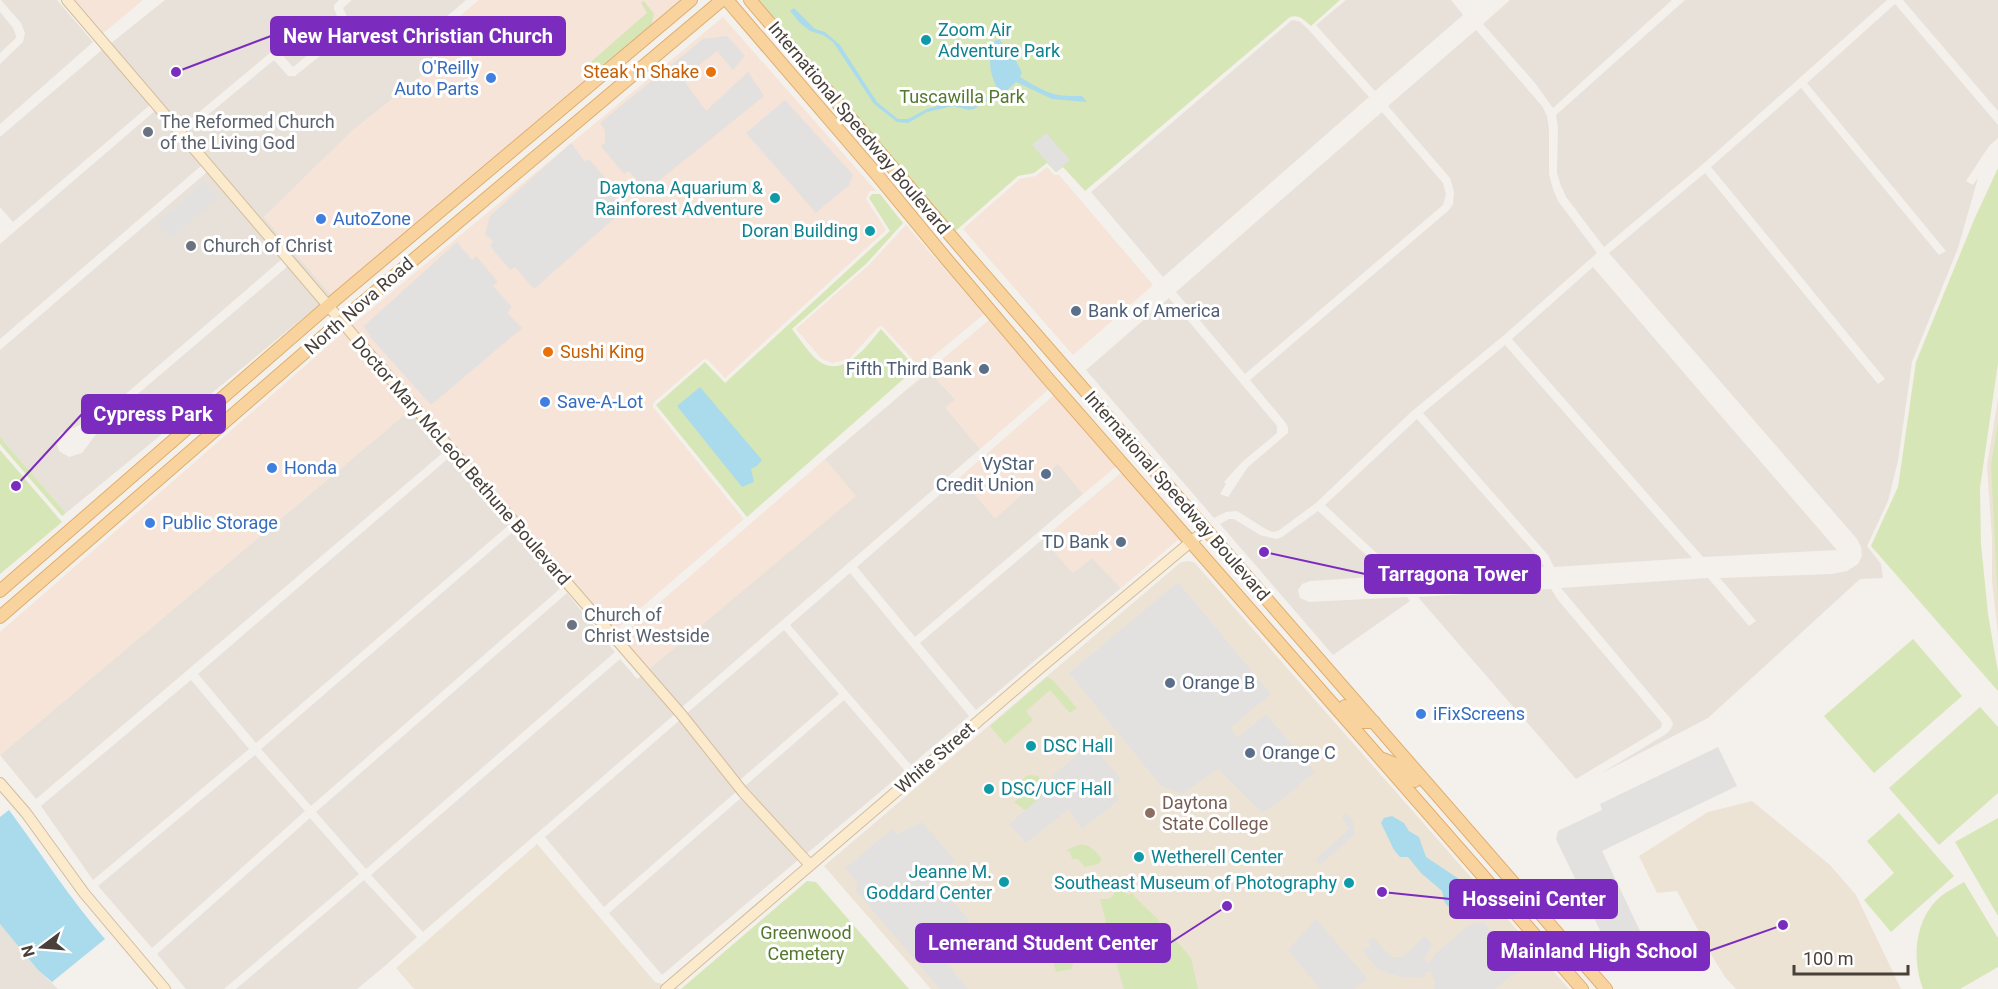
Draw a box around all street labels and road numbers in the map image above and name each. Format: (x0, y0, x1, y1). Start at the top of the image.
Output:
street label: International Speedway Boulevard (764, 17, 955, 238)
street label: North Nova Road (300, 253, 417, 358)
street label: Doctor Mary McLeod Bethune Boulevard (348, 332, 575, 589)
street label: International Speedway Boulevard (1081, 386, 1274, 605)
street label: White Street (891, 718, 978, 798)

